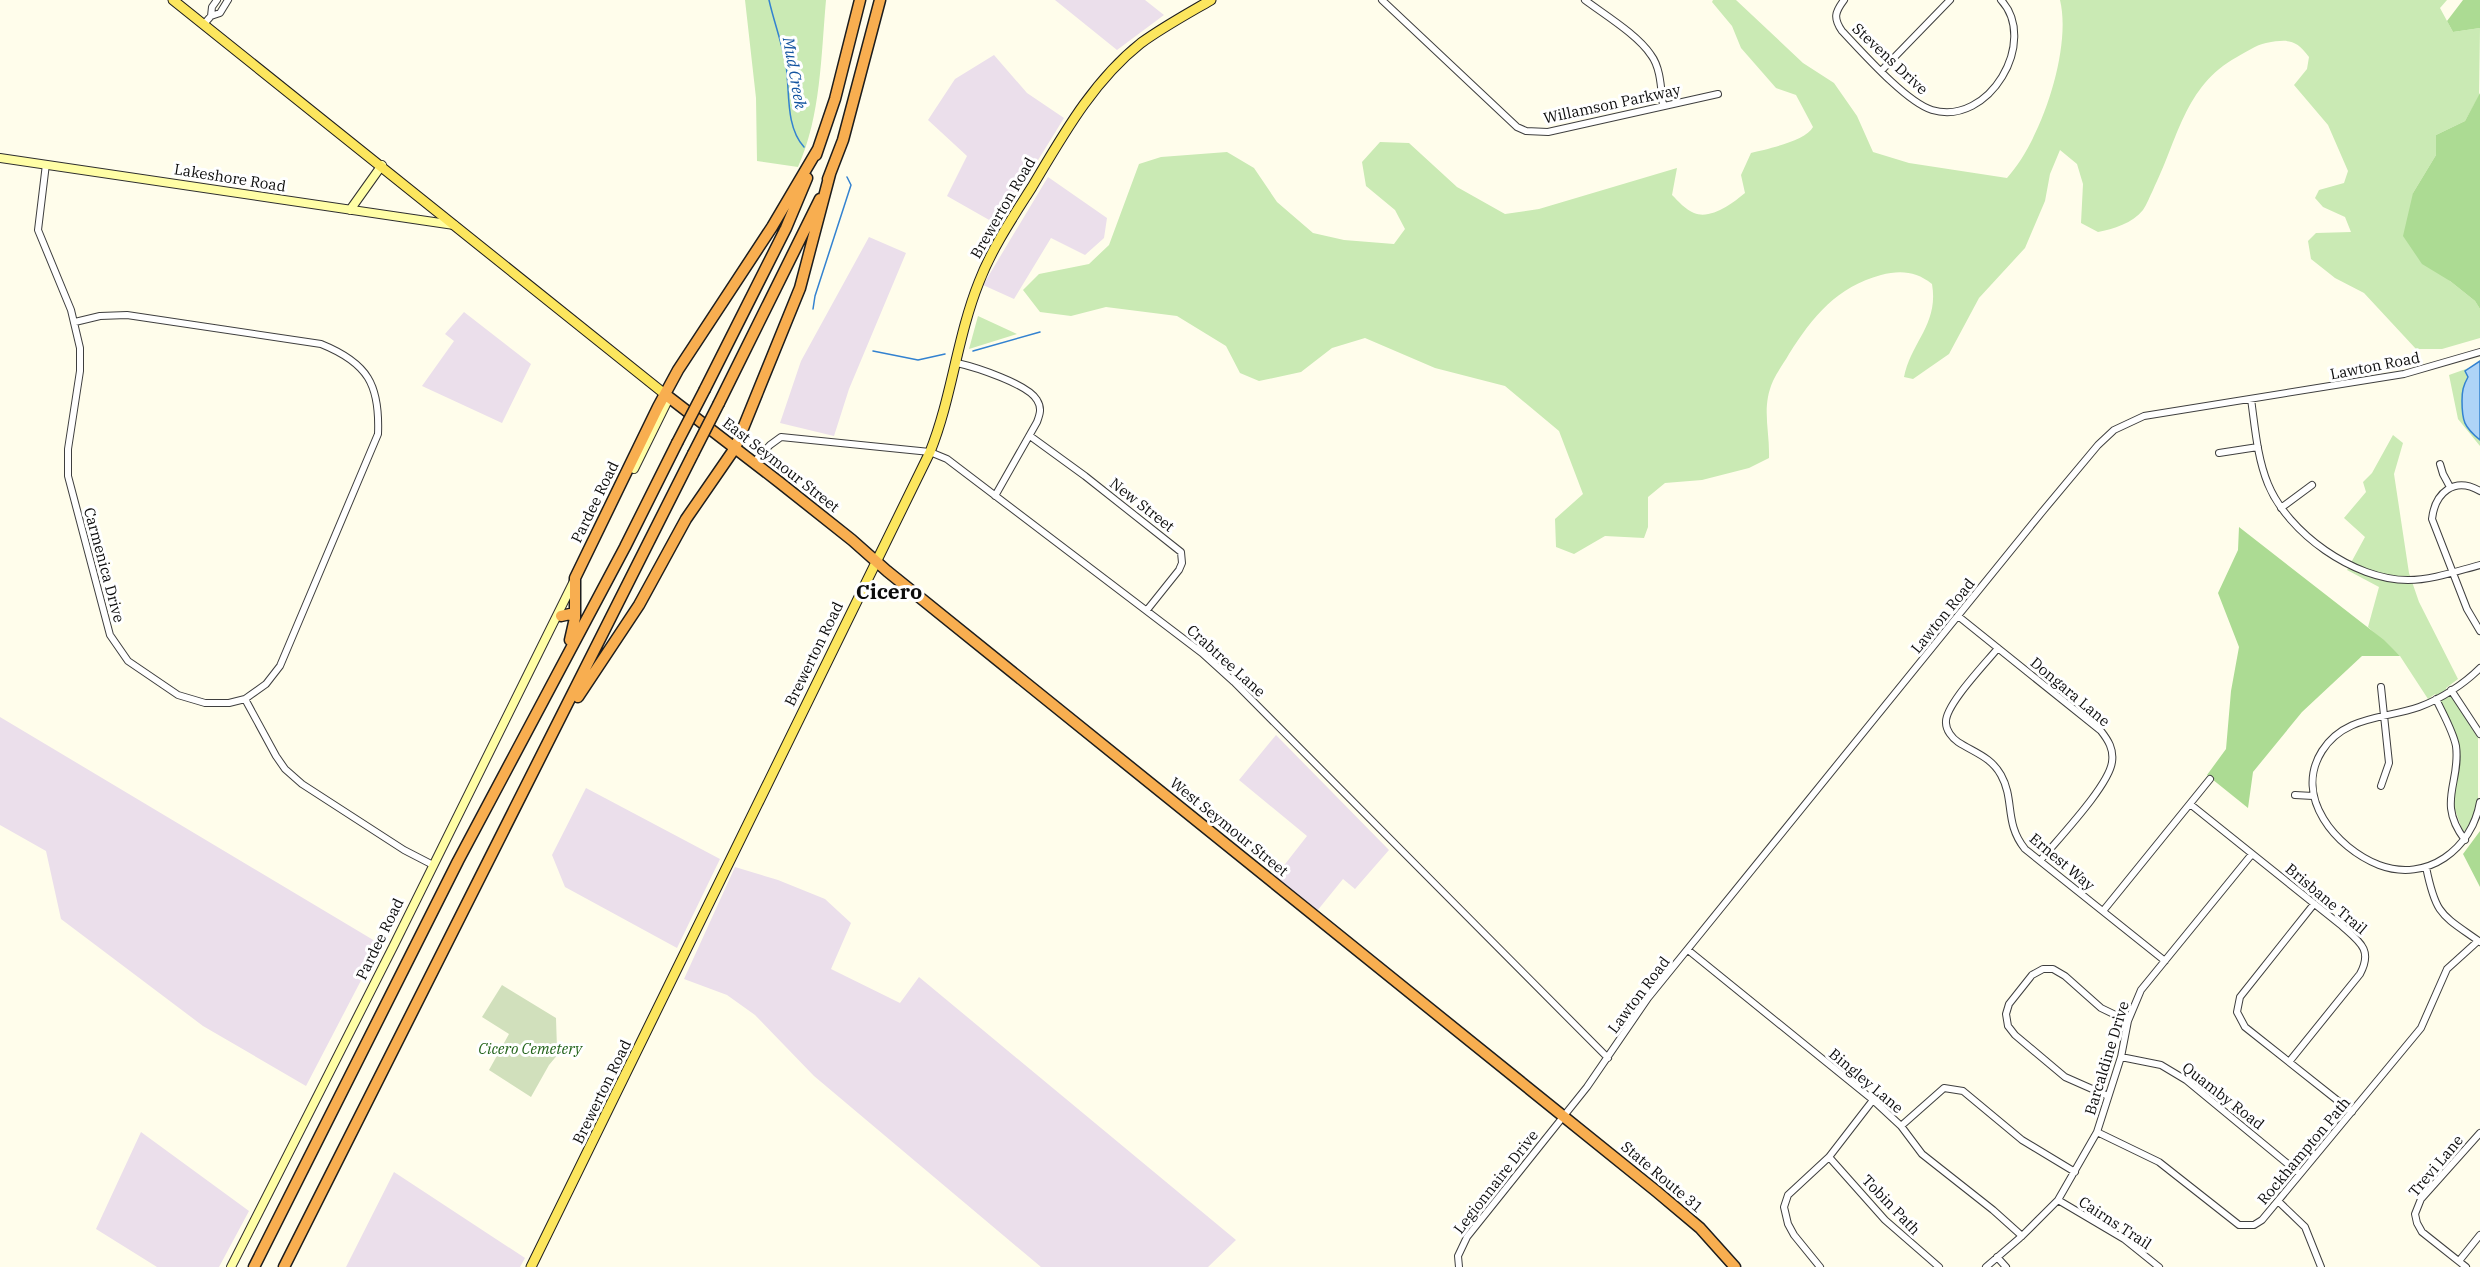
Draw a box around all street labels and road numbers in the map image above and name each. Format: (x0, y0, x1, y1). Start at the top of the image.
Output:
street label: Stevens Drive (1849, 19, 1932, 98)
street label: Willamson Parkway (1542, 80, 1682, 127)
street label: Brewerton Road (966, 154, 1039, 262)
street label: Lakeshore Road (173, 159, 287, 196)
street label: Lawton Road (2328, 347, 2421, 384)
street label: East Seymour Street (719, 413, 843, 516)
street label: Pardee Road (567, 458, 622, 546)
street label: New Street (1106, 473, 1178, 536)
street label: Carmenica Drive (80, 505, 129, 624)
street label: Lawton Road (1907, 574, 1979, 657)
street label: Brewerton Road (780, 599, 847, 709)
street label: Crabtree Lane (1183, 620, 1270, 701)
street label: Dongara Lane (2027, 653, 2114, 730)
street label: West Seymour Street (1166, 773, 1292, 880)
street label: Ernest Way (2026, 829, 2099, 894)
street label: Brisbane Trail (2282, 859, 2371, 938)
street label: Pardee Road (352, 895, 407, 983)
street label: Lawton Road (1604, 953, 1674, 1037)
street label: Barcaldine Drive (2080, 999, 2133, 1117)
street label: Brewerton Road (568, 1037, 635, 1147)
street label: Bingley Lane (1825, 1044, 1907, 1117)
street label: Quamby Road (2179, 1058, 2268, 1133)
street label: Rockhampton Path (2253, 1093, 2354, 1208)
street label: Legionnaire Drive (1449, 1126, 1542, 1237)
street label: Trevi Lane (2404, 1131, 2467, 1201)
street label: State Route 31 (1617, 1137, 1707, 1216)
street label: Tobin Path (1858, 1171, 1925, 1239)
street label: Cairns Trail (2075, 1192, 2155, 1253)

